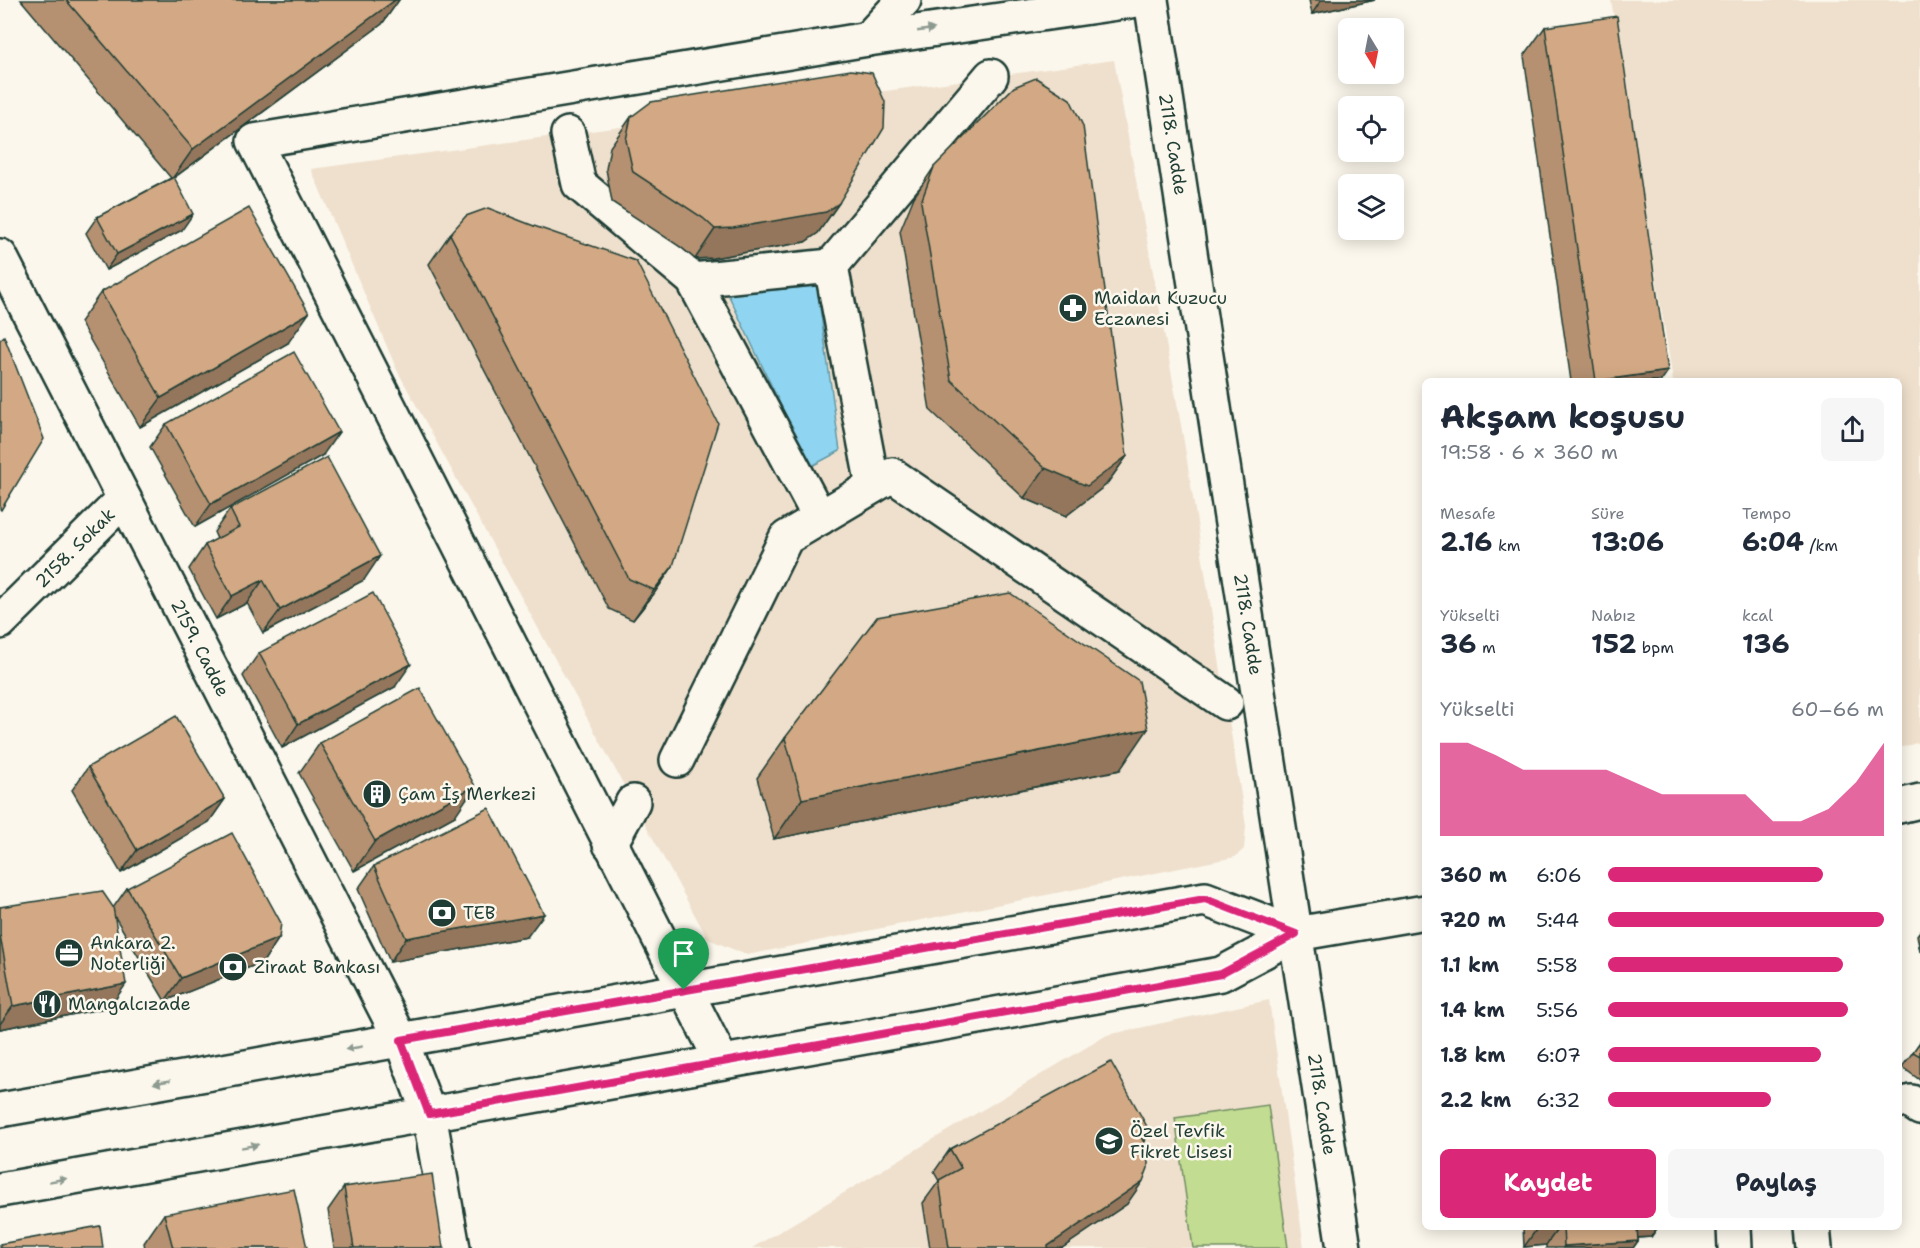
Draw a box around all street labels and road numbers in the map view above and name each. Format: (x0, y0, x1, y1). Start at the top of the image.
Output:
street label: 2118. Cadde (1153, 91, 1193, 197)
street label: 2158. Sokak (30, 503, 120, 593)
street label: 2118. Cadde (1228, 571, 1268, 677)
street label: 2159. Cadde (165, 595, 235, 701)
street label: 2118. Cadde (1302, 1051, 1342, 1157)

